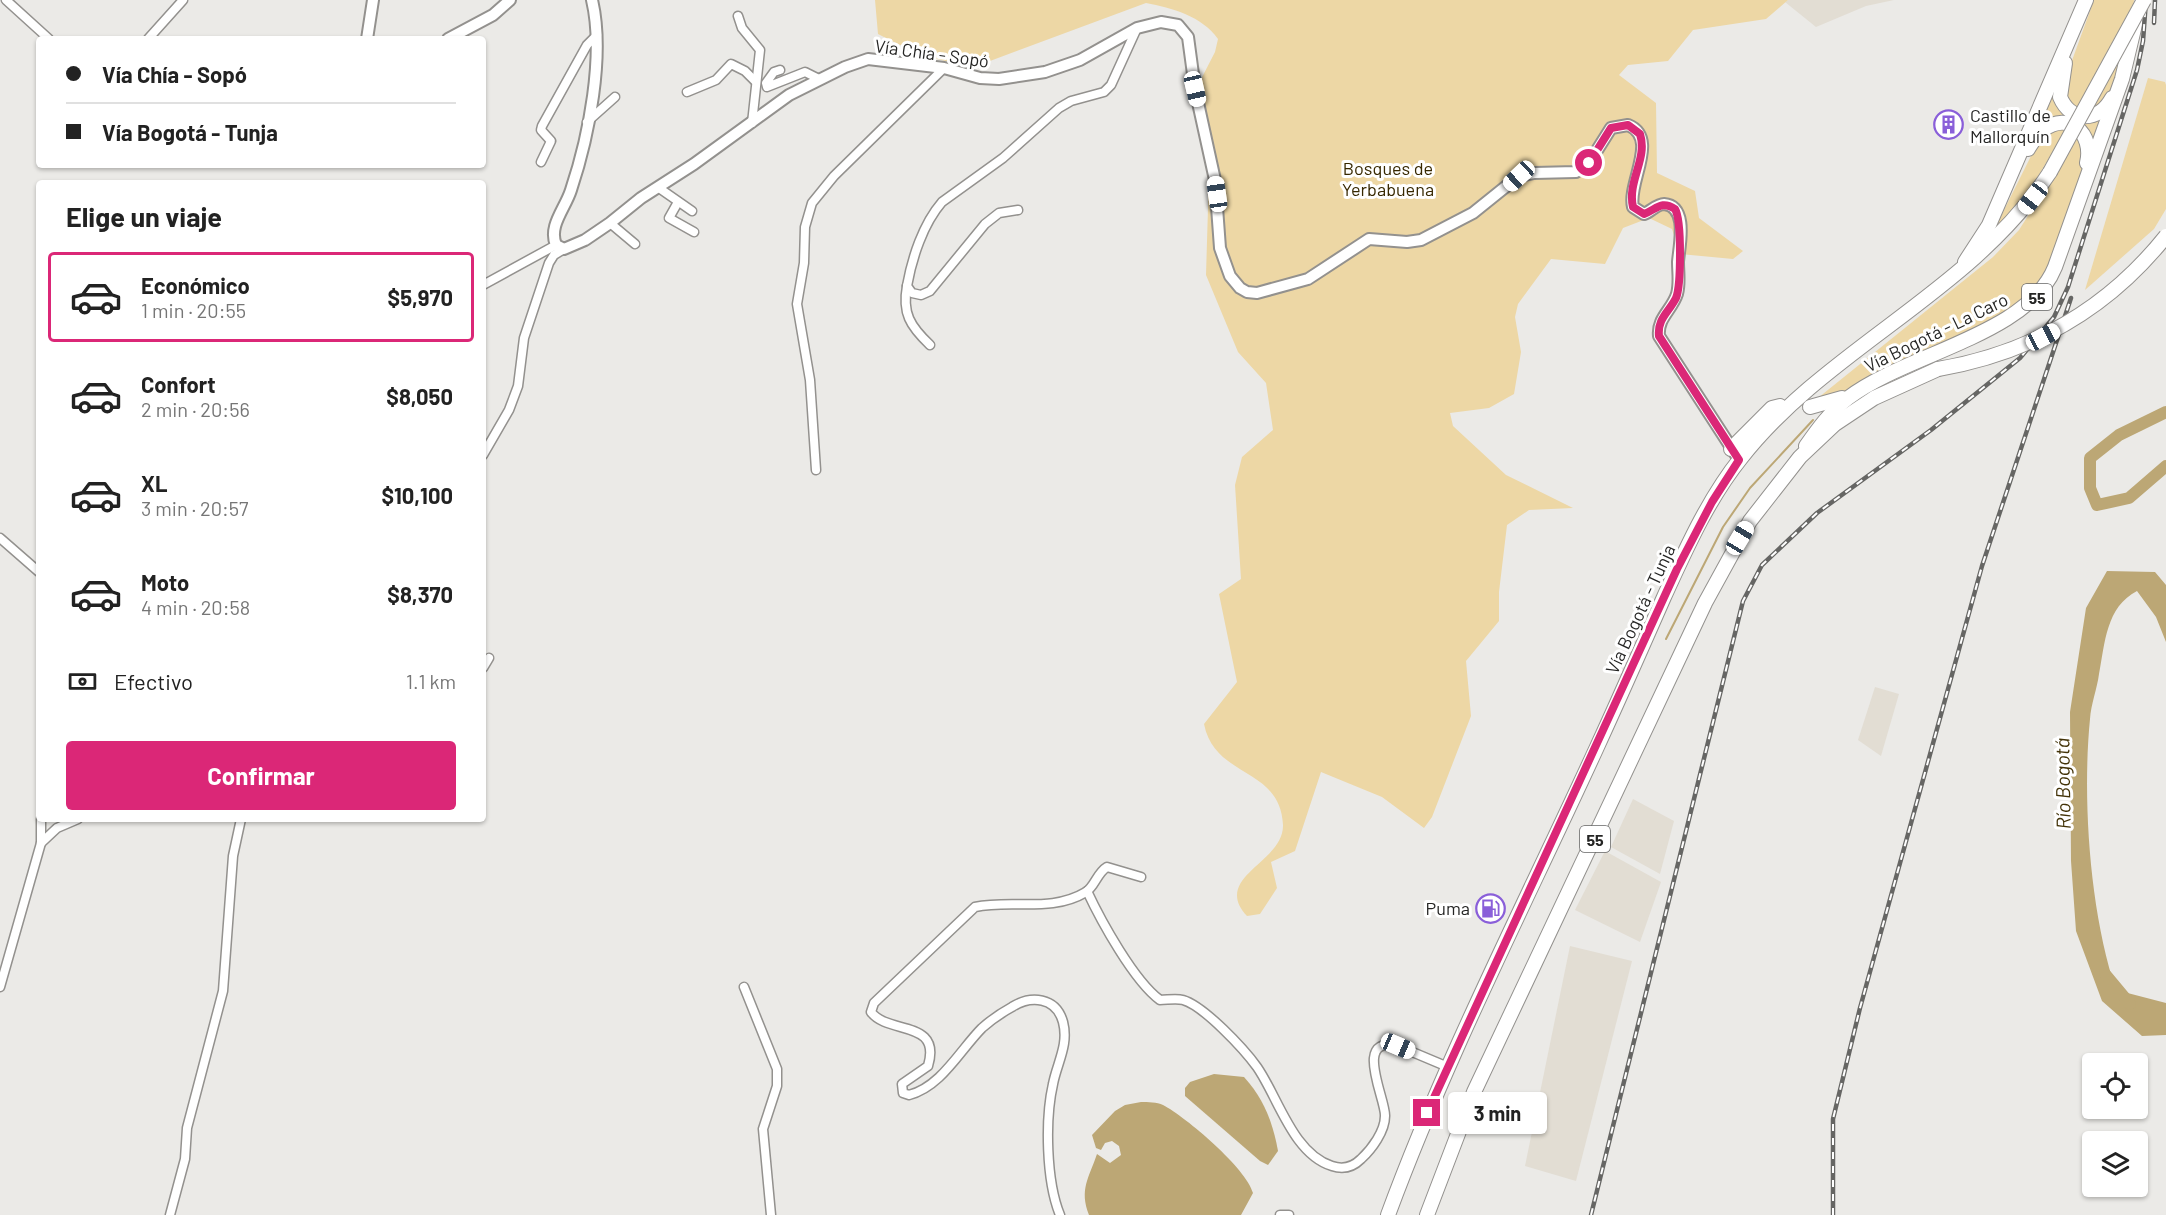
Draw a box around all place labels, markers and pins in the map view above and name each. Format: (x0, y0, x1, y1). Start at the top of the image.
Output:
place label: Castillo de Mallorquín (1970, 104, 2051, 147)
building icon: Castillo de Mallorquín (1933, 109, 1965, 141)
fuel station icon: Puma (1475, 892, 1507, 924)
place label: Puma (1426, 897, 1470, 919)

